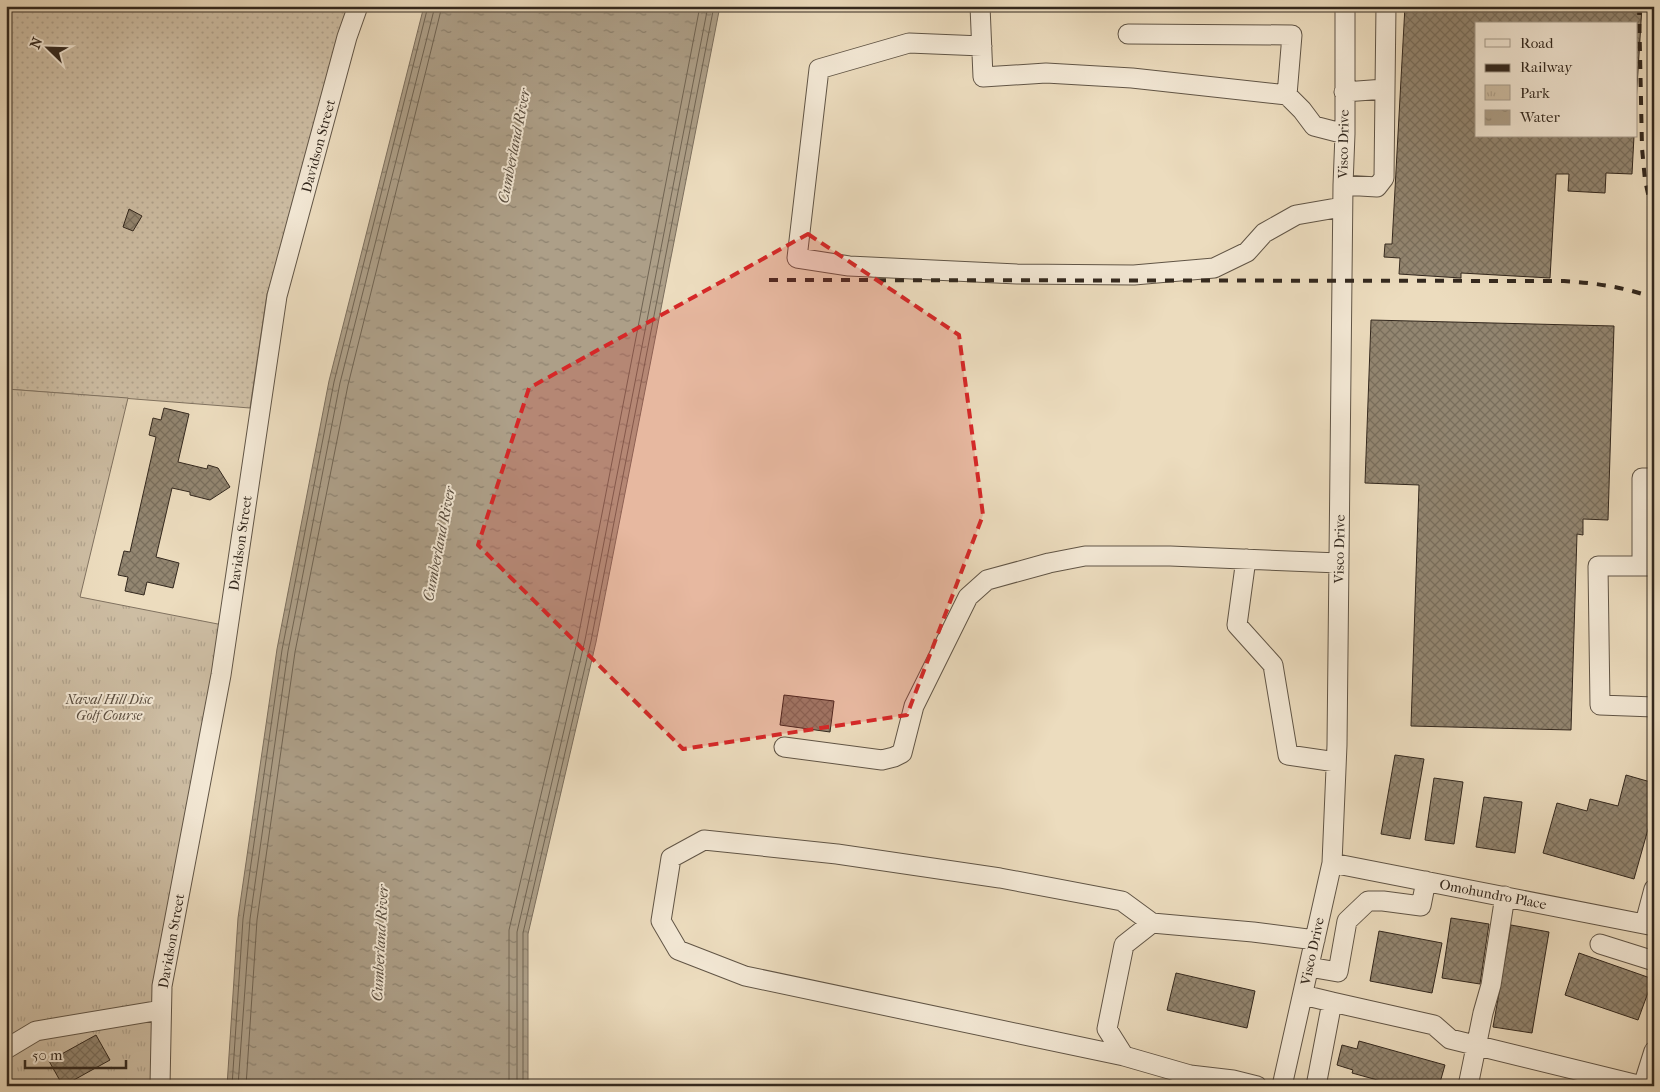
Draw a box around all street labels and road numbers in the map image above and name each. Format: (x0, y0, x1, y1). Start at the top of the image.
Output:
street label: Davidson Street (298, 98, 339, 195)
street label: Visco Drive (1334, 109, 1353, 180)
street label: Davidson Street (225, 494, 256, 592)
street label: Visco Drive (1330, 514, 1349, 585)
street label: Omohundro Place (1438, 876, 1548, 913)
street label: Davidson Street (155, 892, 188, 990)
street label: Visco Drive (1297, 916, 1328, 988)

